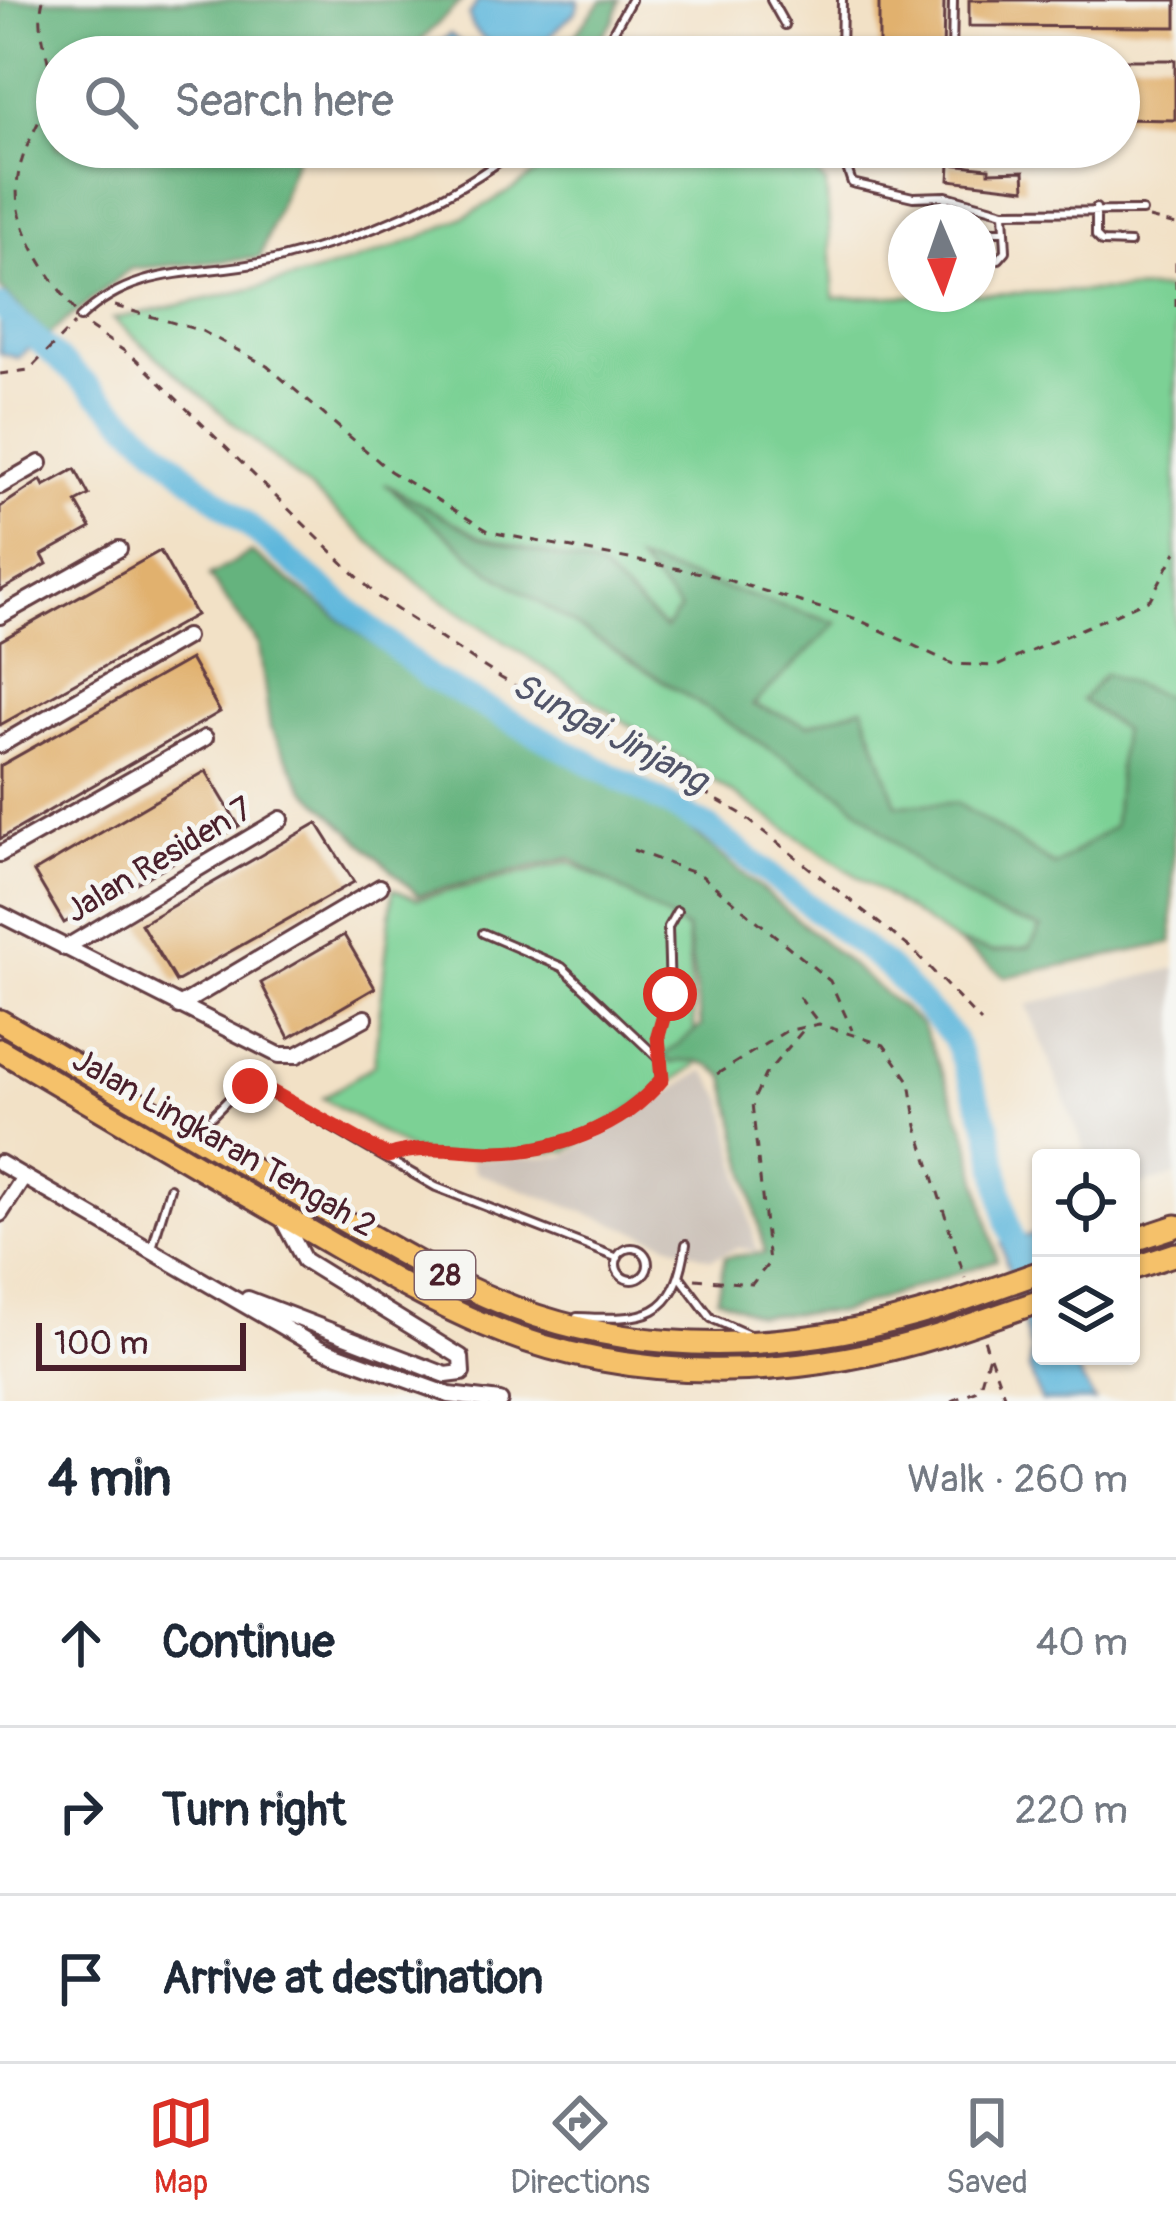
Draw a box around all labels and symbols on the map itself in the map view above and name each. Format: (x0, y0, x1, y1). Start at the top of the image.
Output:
north arrow (888, 204, 996, 312)
water label: Sungai Jinjang (505, 663, 718, 805)
street label: Jalan Residen 7 (58, 788, 260, 932)
route start (643, 967, 697, 1021)
street label: Jalan Lingkaran Tengah 2 (65, 1039, 383, 1247)
route end (223, 1059, 277, 1113)
road number: 28 (415, 1251, 475, 1299)
scale bar (36, 1317, 246, 1370)

